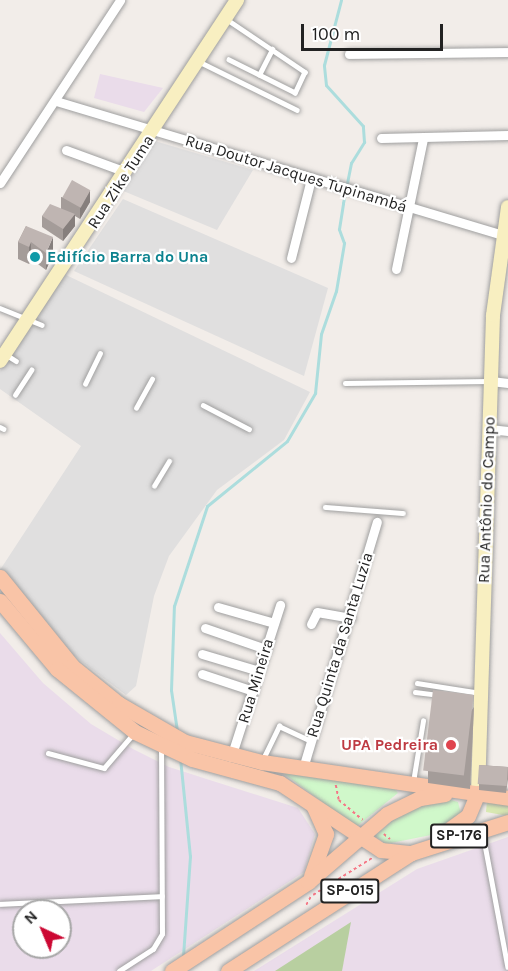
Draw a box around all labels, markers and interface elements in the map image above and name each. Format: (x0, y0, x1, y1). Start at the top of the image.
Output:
scale bar (304, 12, 446, 50)
text: 100 m (312, 23, 360, 45)
street label: Rua Doutor Jacques Tupinambá (183, 131, 409, 217)
street label: Rua Zike Tuma (84, 132, 158, 232)
place label: Edifício Barra do Una (47, 247, 208, 267)
marker: Edifício Barra do Una (28, 250, 42, 264)
street label: Rua Antônio do Campo (475, 417, 499, 583)
street label: Rua Quinta da Santa Luzia (303, 550, 377, 740)
street label: Rua Mineira (234, 636, 278, 726)
place label: UPA Pedreira (341, 735, 438, 755)
marker: UPA Pedreira (442, 736, 460, 754)
road number: SP-176 (429, 824, 489, 848)
road number: SP-015 (320, 879, 380, 903)
north arrow (12, 899, 72, 959)
text: N (20, 906, 41, 928)

